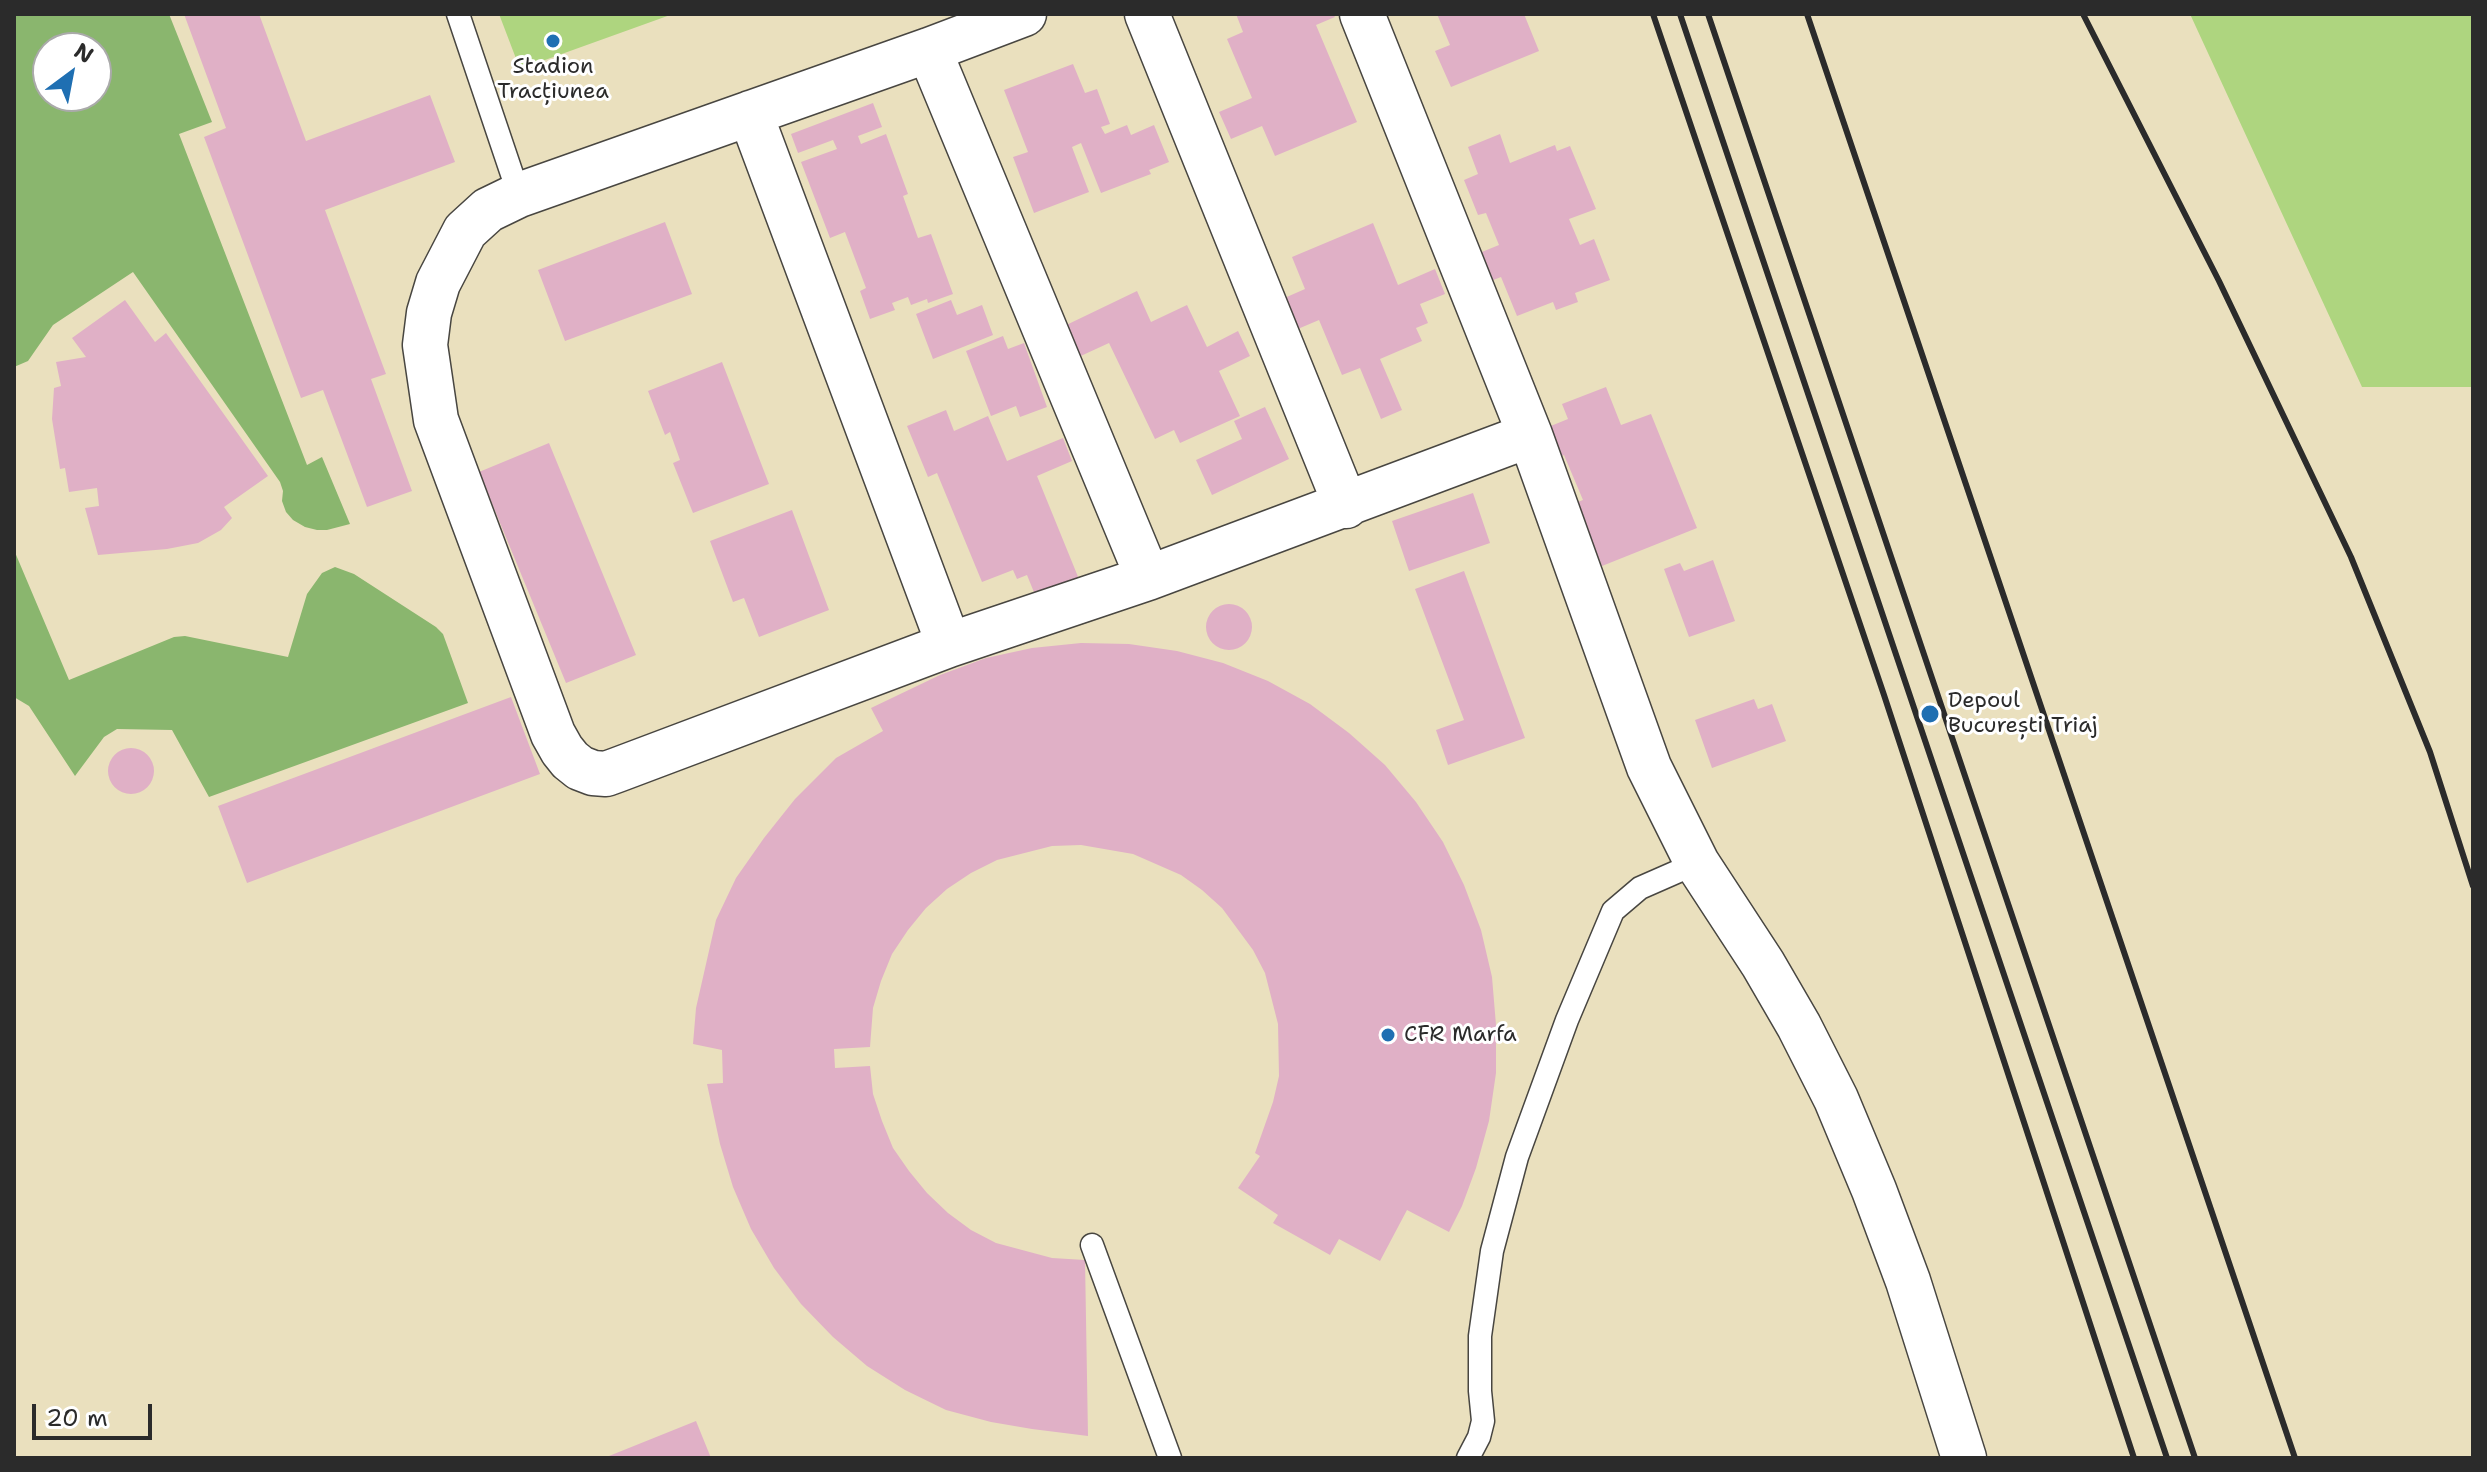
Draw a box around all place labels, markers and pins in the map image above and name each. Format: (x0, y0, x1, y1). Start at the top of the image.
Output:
marker: Stadion Tracțiunea (544, 32, 562, 50)
place label: Stadion Tracțiunea (497, 54, 609, 106)
place label: Depoul București Triaj (1948, 688, 2097, 740)
marker: Depoul București Triaj (1919, 703, 1941, 725)
place label: CFR Marfa (1404, 1022, 1517, 1048)
marker: CFR Marfa (1379, 1026, 1397, 1044)

